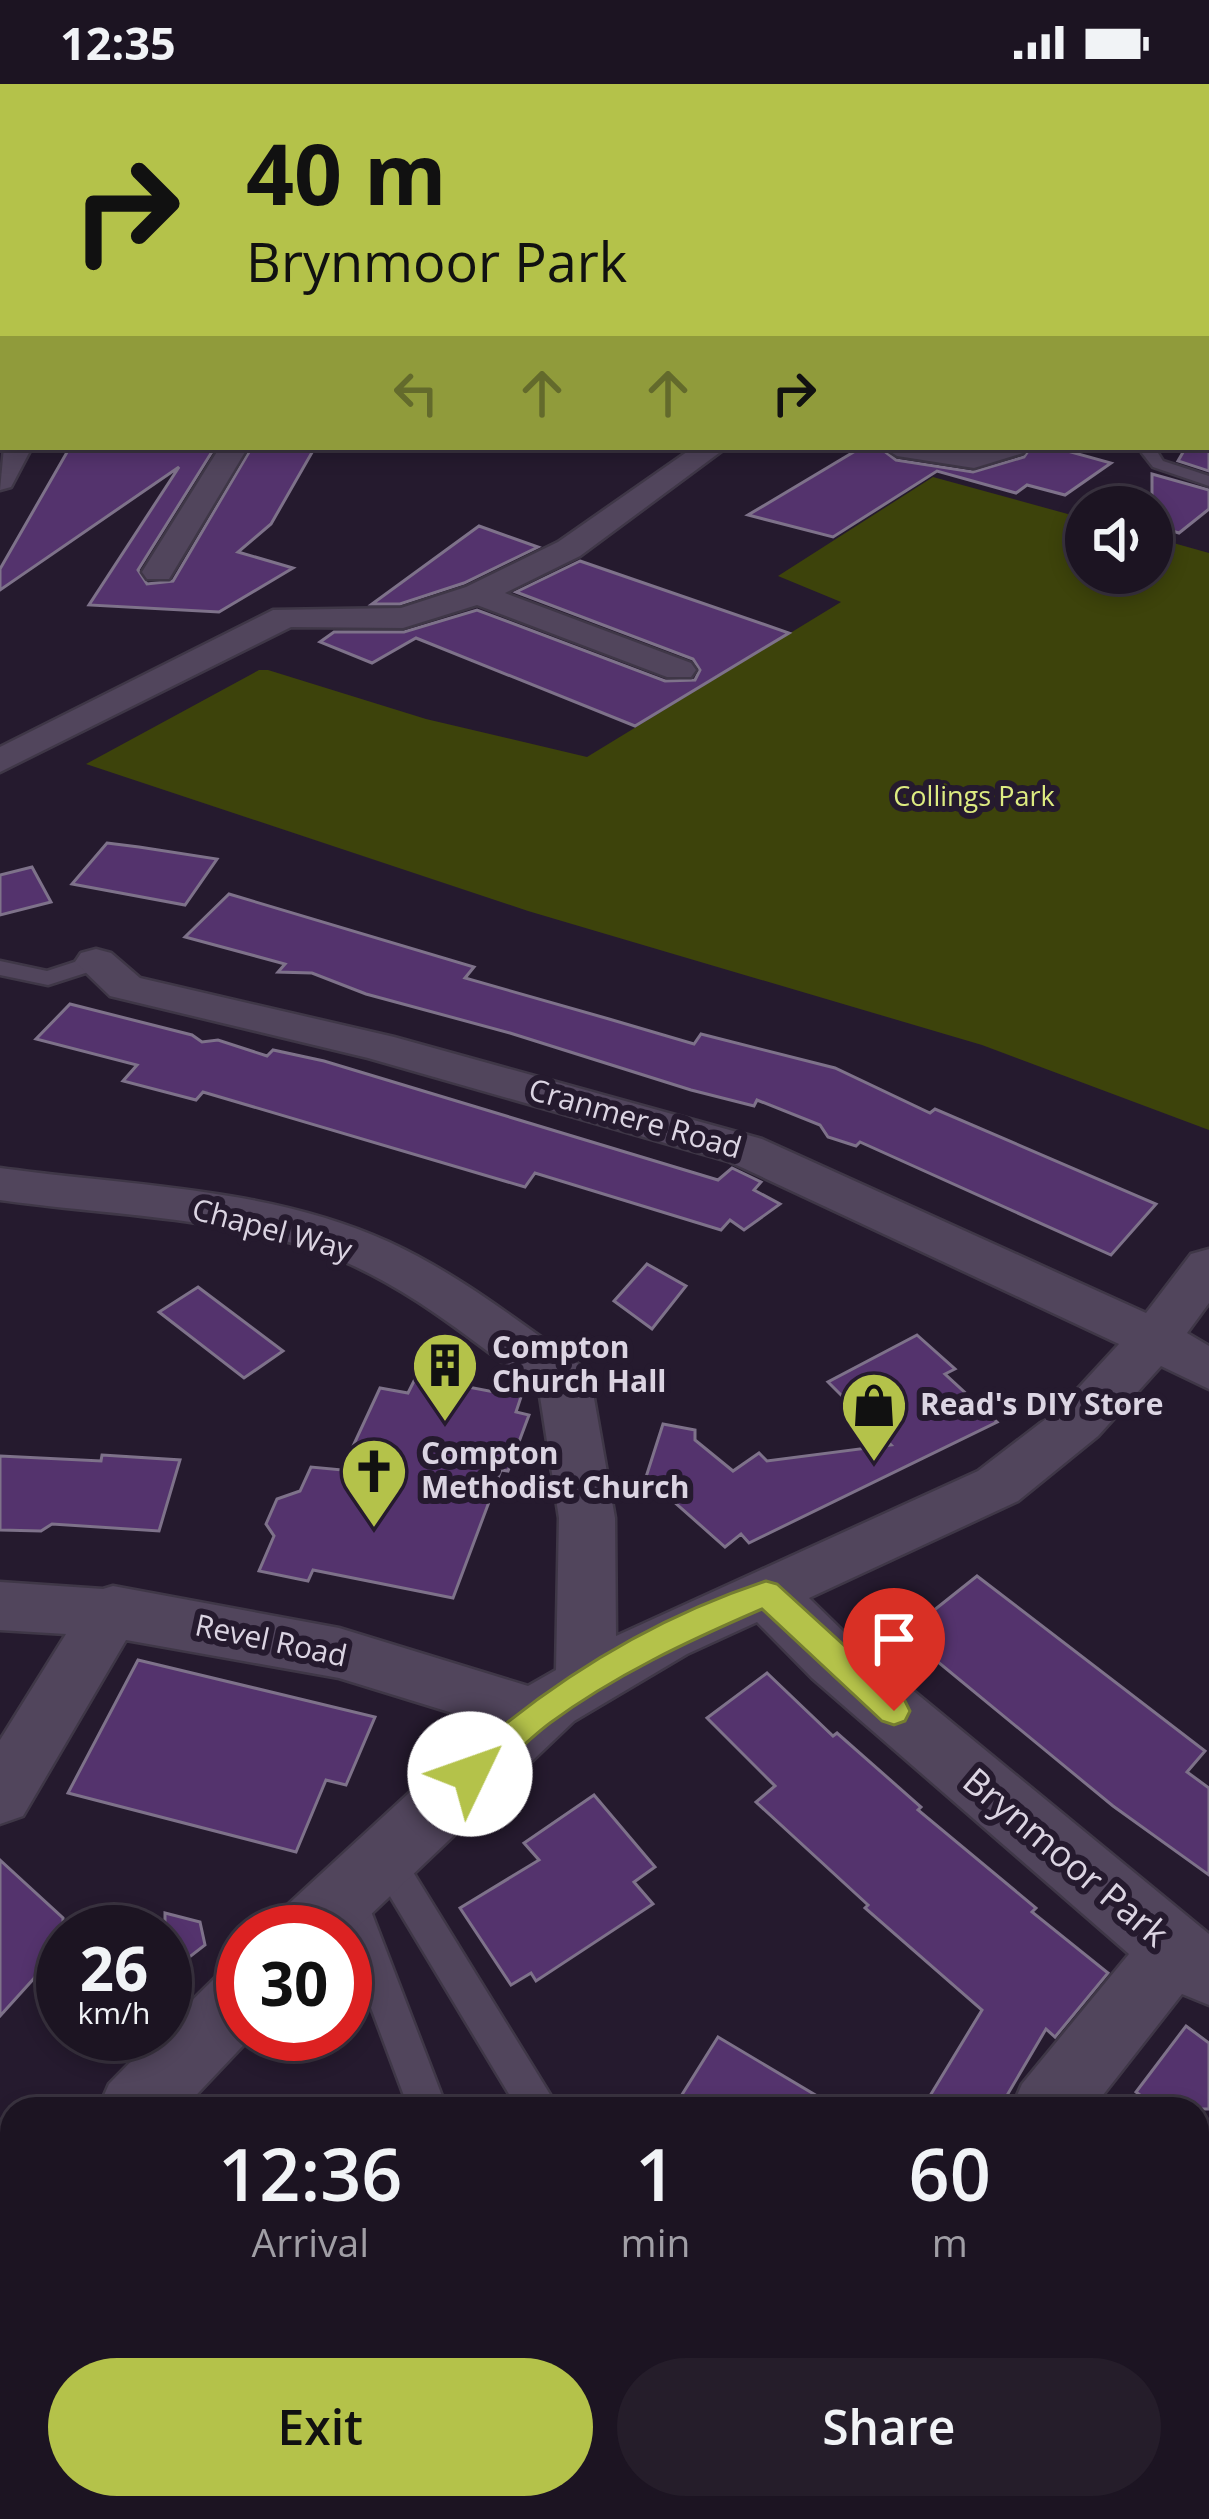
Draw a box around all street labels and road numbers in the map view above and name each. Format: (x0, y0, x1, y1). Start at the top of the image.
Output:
street label: Cranmere Road (524, 1068, 746, 1167)
street label: Chapel Way (188, 1188, 358, 1270)
street label: Revel Road (192, 1603, 351, 1676)
street label: Brynmoor Park (953, 1756, 1179, 1957)

